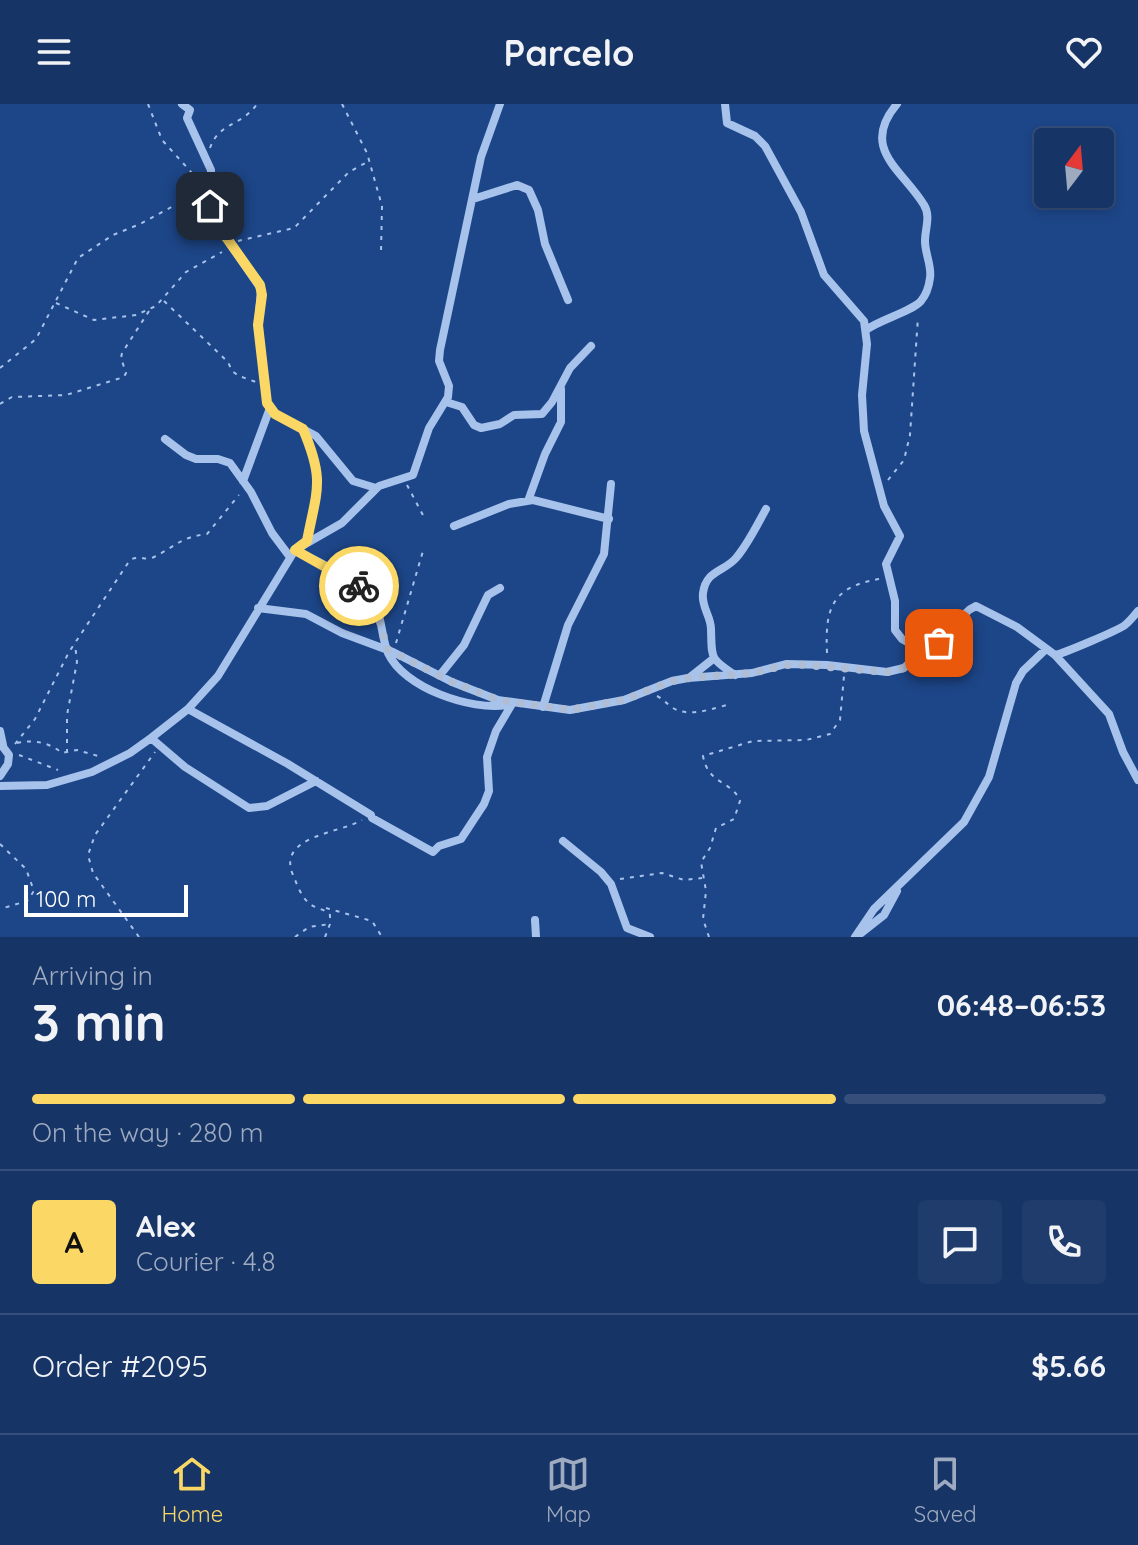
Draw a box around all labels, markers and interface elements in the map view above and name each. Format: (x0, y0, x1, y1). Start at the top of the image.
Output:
icon: menu (32, 30, 76, 74)
text: Parcelo (504, 30, 634, 75)
icon: heart (1062, 30, 1106, 74)
north arrow (1034, 128, 1114, 208)
map controls (1034, 128, 1114, 208)
pin (176, 172, 244, 240)
icon: home (188, 184, 232, 228)
courier (319, 546, 399, 626)
icon: bike (337, 564, 381, 608)
pin (905, 609, 973, 677)
icon: bag (917, 621, 961, 665)
scale bar (24, 881, 188, 917)
text: 100 m (36, 885, 96, 913)
text: Arriving in (32, 959, 153, 992)
text: 06:48–06:53 (937, 986, 1106, 1024)
text: 3 min (32, 989, 166, 1054)
text: On the way · 280 m (32, 1116, 264, 1149)
button: chat (918, 1200, 1002, 1284)
button: phone (1022, 1200, 1106, 1284)
text: Alex (136, 1207, 195, 1245)
text: A (64, 1223, 84, 1261)
text: Courier · 4.8 (136, 1245, 275, 1278)
text: Order #2095 (32, 1347, 208, 1385)
text: $5.66 (1031, 1347, 1106, 1385)
tab: Home (161, 1452, 223, 1528)
tab: Map (546, 1452, 591, 1528)
tab: Saved (914, 1452, 977, 1528)

